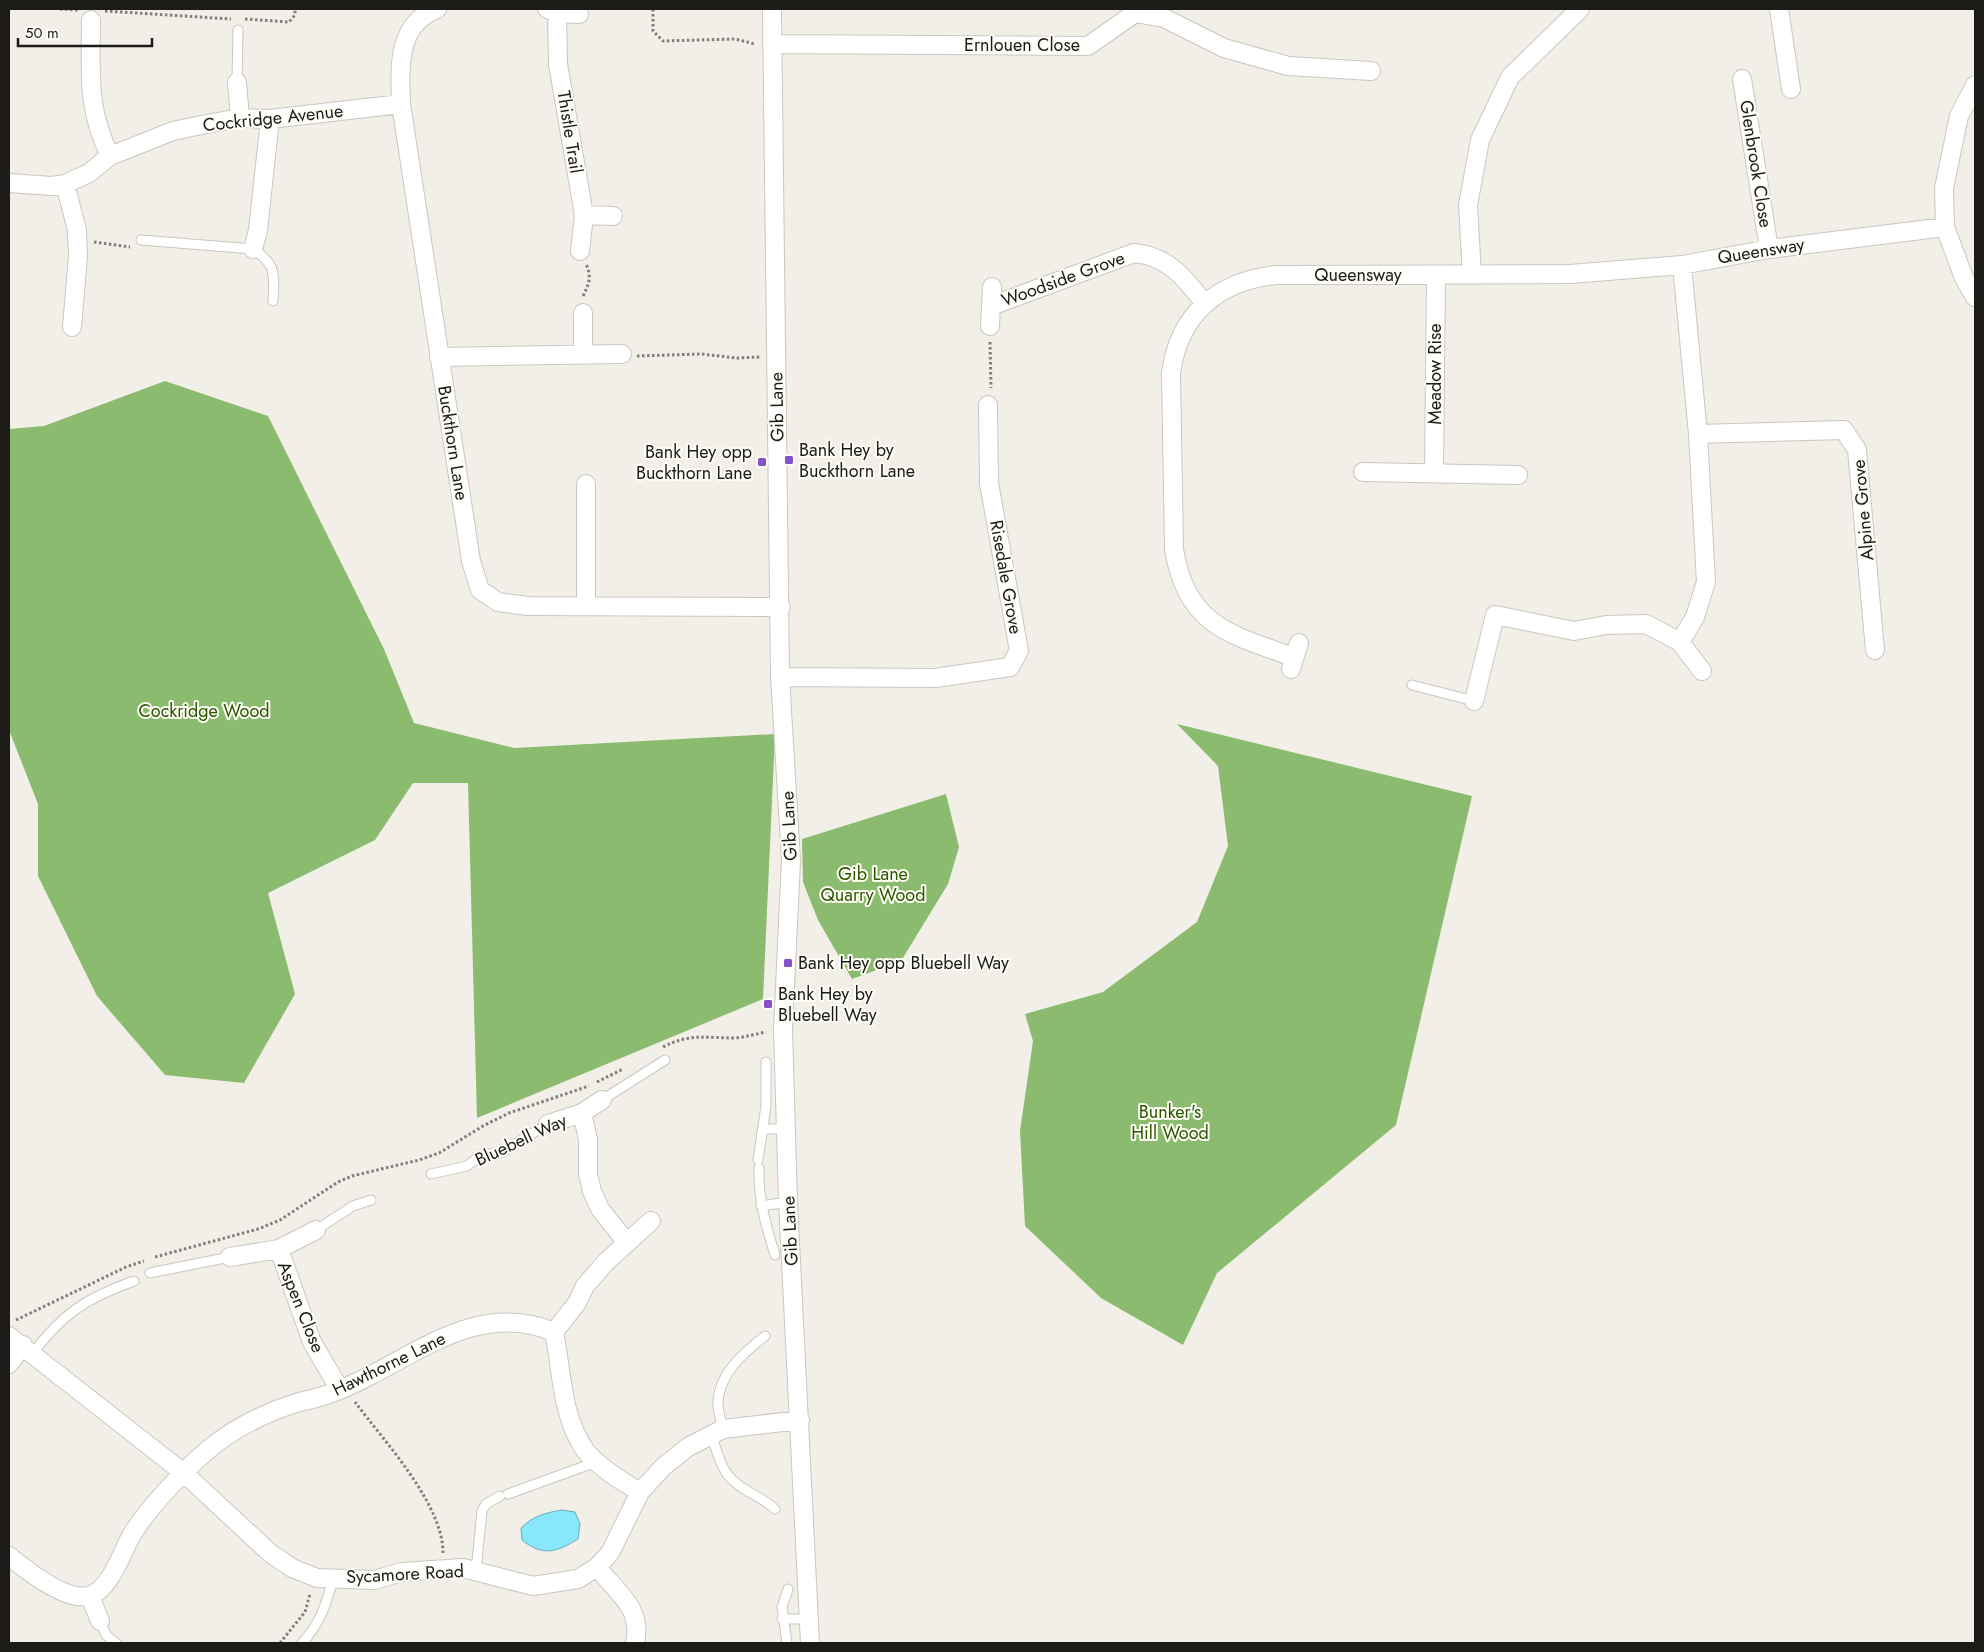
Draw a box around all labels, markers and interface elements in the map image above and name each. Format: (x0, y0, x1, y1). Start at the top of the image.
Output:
scale bar (18, 15, 151, 47)
text: 50 m (25, 22, 59, 44)
street label: Ernlouen Close (964, 32, 1080, 58)
street label: Thistle Trail (551, 89, 589, 175)
street label: Cockridge Avenue (202, 98, 344, 138)
street label: Glenbrook Close (1733, 98, 1779, 230)
street label: Queensway (1716, 231, 1806, 271)
street label: Woodside Grove (998, 245, 1128, 313)
street label: Queensway (1314, 262, 1402, 288)
street label: Meadow Rise (1422, 323, 1448, 425)
street label: Gib Lane (763, 372, 791, 442)
street label: Buckthorn Lane (431, 384, 475, 502)
place label: Bank Hey by Buckthorn Lane (799, 437, 915, 484)
place label: Bank Hey opp Buckthorn Lane (636, 439, 752, 486)
marker: Bank Hey by Buckthorn Lane (783, 454, 795, 466)
marker: Bank Hey opp Buckthorn Lane (756, 456, 768, 468)
street label: Alpine Grove (1846, 458, 1880, 562)
street label: Risedale Grove (983, 518, 1029, 636)
park label: Cockridge Wood (138, 698, 270, 724)
street label: Gib Lane (774, 790, 804, 862)
park label: Gib Lane Quarry Wood (821, 861, 925, 908)
place label: Bank Hey opp Bluebell Way (798, 950, 1009, 976)
marker: Bank Hey opp Bluebell Way (782, 957, 794, 969)
place label: Bank Hey by Bluebell Way (778, 981, 877, 1028)
marker: Bank Hey by Bluebell Way (762, 998, 774, 1010)
park label: Bunker's Hill Wood (1131, 1099, 1209, 1146)
street label: Bluebell Way (471, 1107, 571, 1173)
street label: Gib Lane (775, 1195, 805, 1267)
street label: Aspen Close (271, 1257, 331, 1357)
street label: Hawthorne Lane (328, 1325, 450, 1403)
street label: Sycamore Road (345, 1558, 465, 1590)

